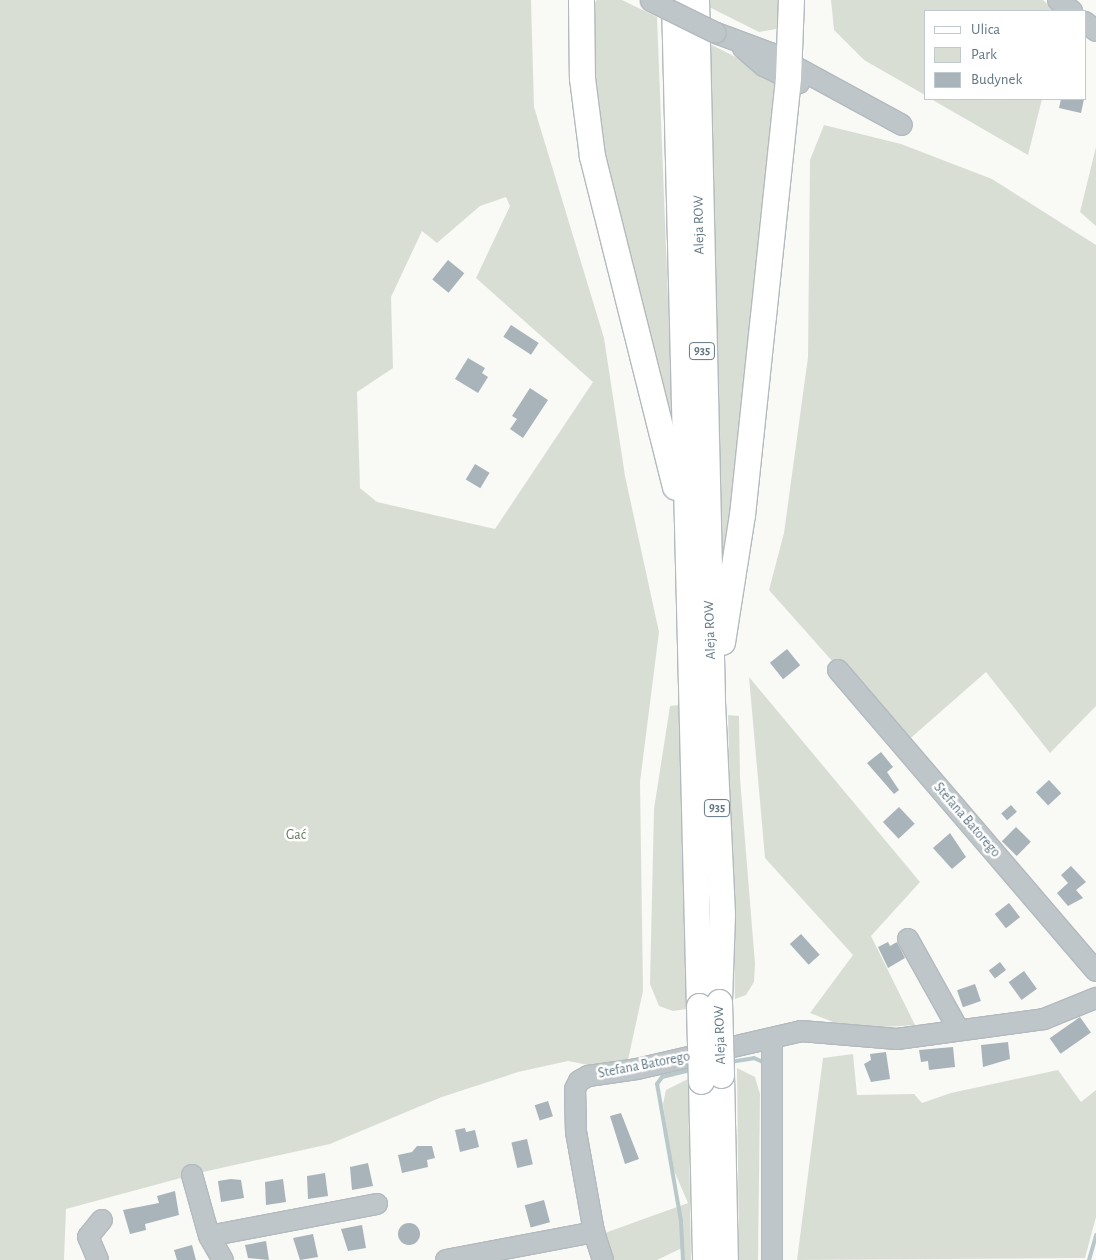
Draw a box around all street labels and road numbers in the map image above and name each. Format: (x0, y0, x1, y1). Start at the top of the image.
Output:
street label: Aleja ROW (690, 195, 708, 255)
road number: 935 (688, 342, 716, 361)
street label: Aleja ROW (701, 600, 719, 660)
street label: Stefana Batorego (930, 779, 1004, 861)
road number: 935 (703, 798, 731, 818)
street label: Aleja ROW (711, 1005, 729, 1065)
street label: Stefana Batorego (597, 1048, 691, 1082)

